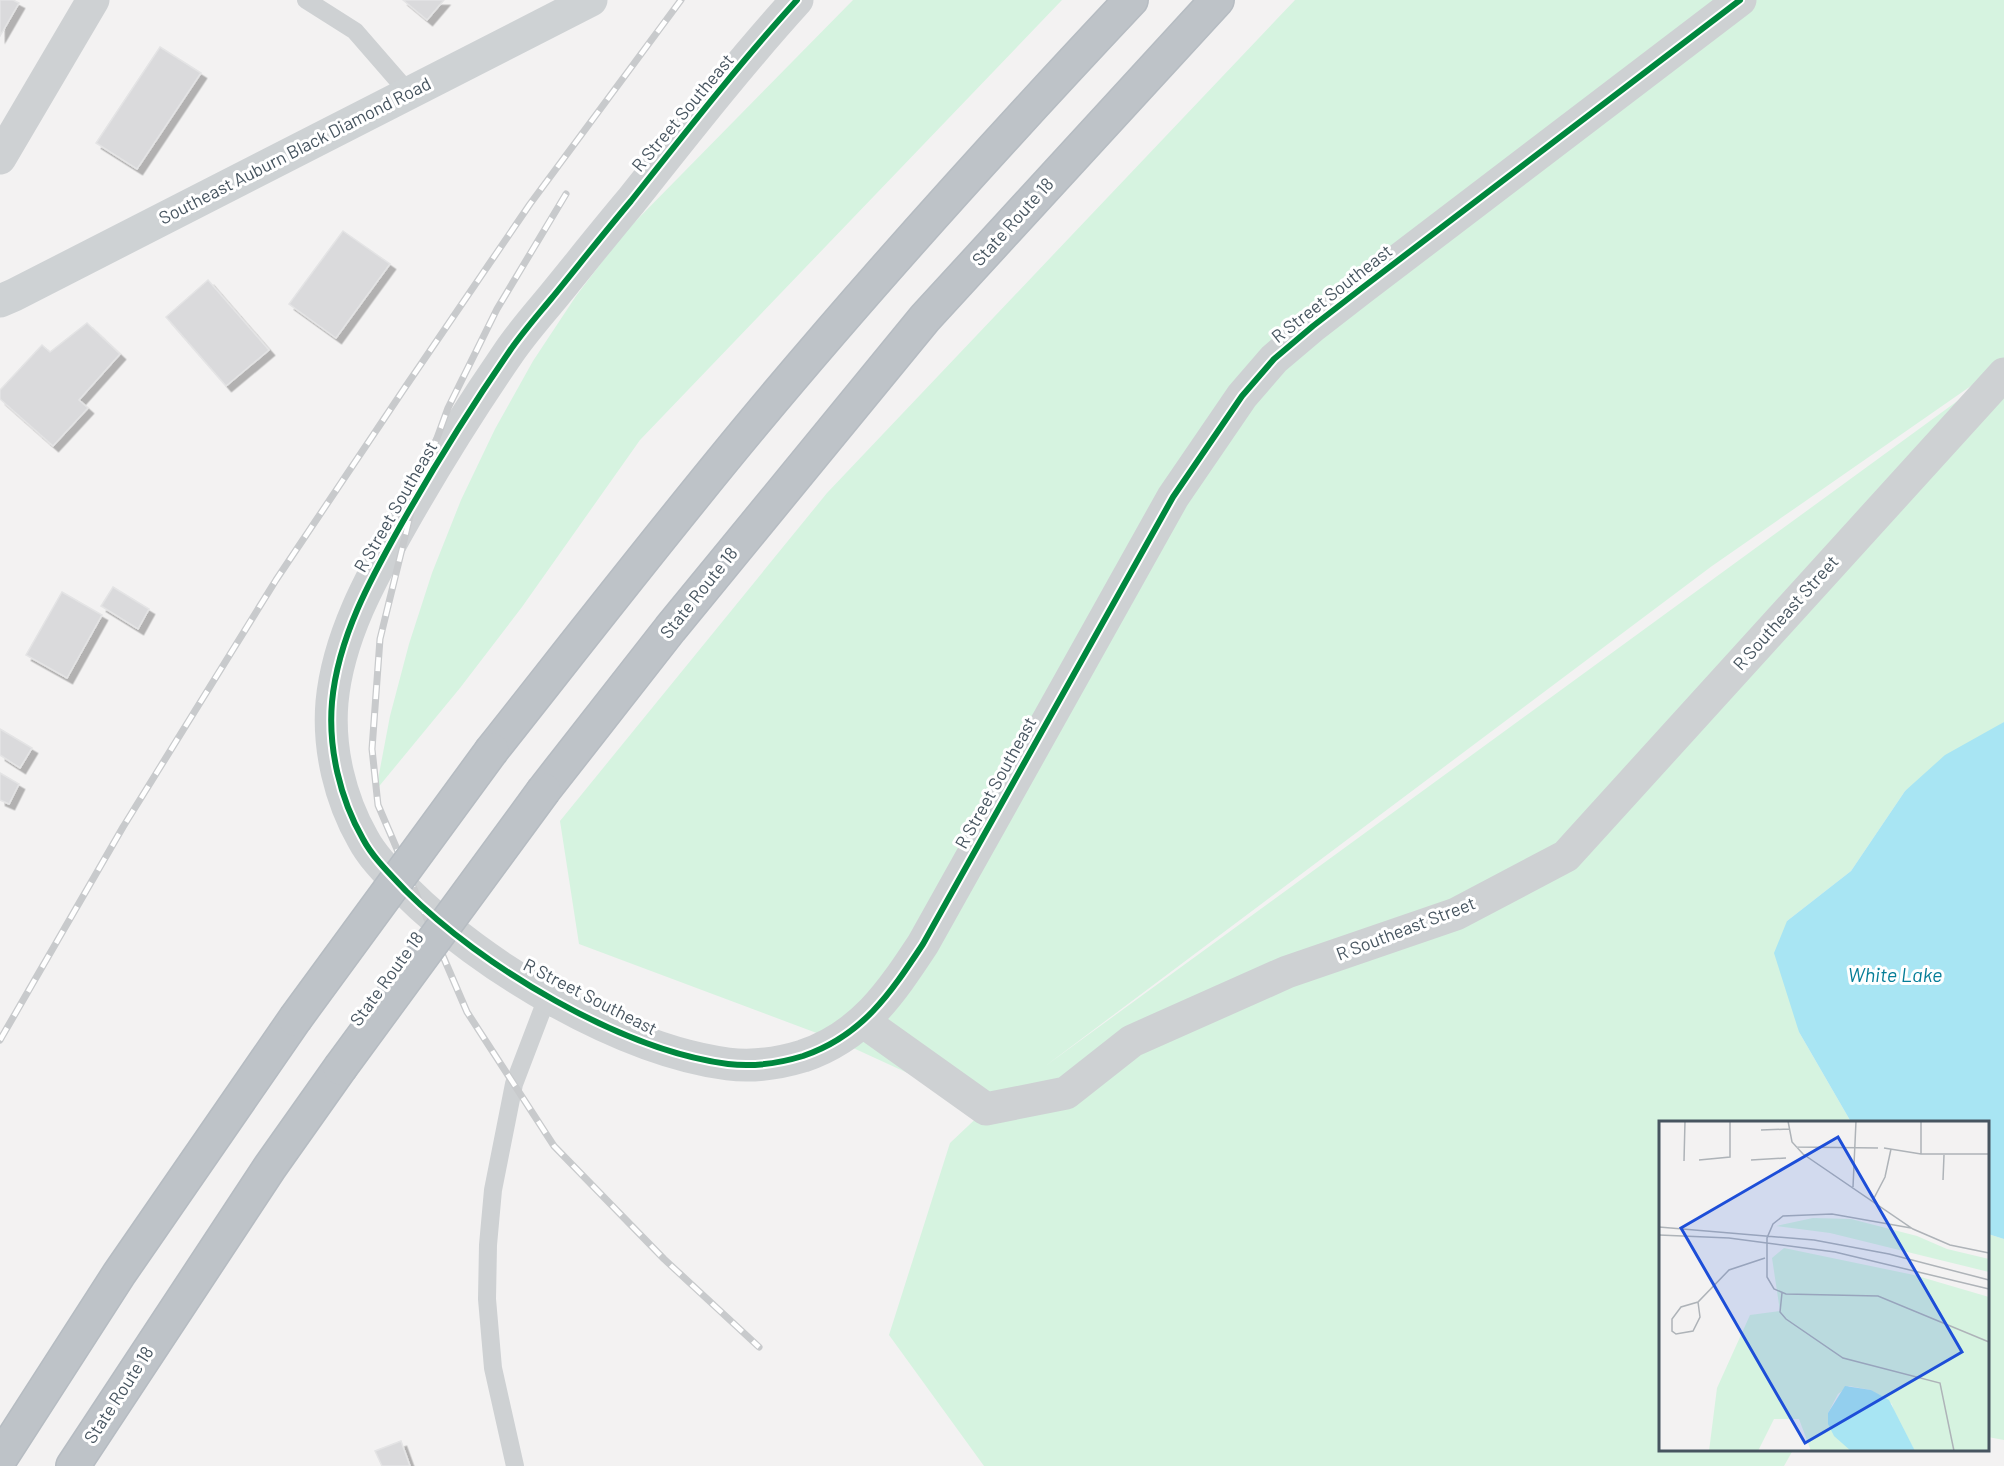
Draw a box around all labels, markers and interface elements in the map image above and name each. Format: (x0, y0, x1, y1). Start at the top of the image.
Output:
street label: R Street Southeast (626, 49, 738, 176)
street label: Southeast Auburn Black Diamond Road (155, 72, 434, 229)
street label: State Route 18 (967, 173, 1058, 270)
street label: R Street Southeast (1267, 239, 1396, 347)
street label: R Street Southeast (349, 437, 442, 576)
street label: State Route 18 (655, 542, 742, 643)
street label: R Southeast Street (1728, 550, 1843, 674)
street label: R Street Southeast (950, 713, 1040, 852)
street label: R Southeast Street (1333, 891, 1478, 965)
street label: State Route 18 (345, 927, 428, 1030)
street label: R Street Southeast (520, 953, 661, 1039)
water label: White Lake (1848, 962, 1942, 986)
inset map (1659, 1121, 1989, 1451)
street label: State Route 18 (79, 1342, 158, 1447)

